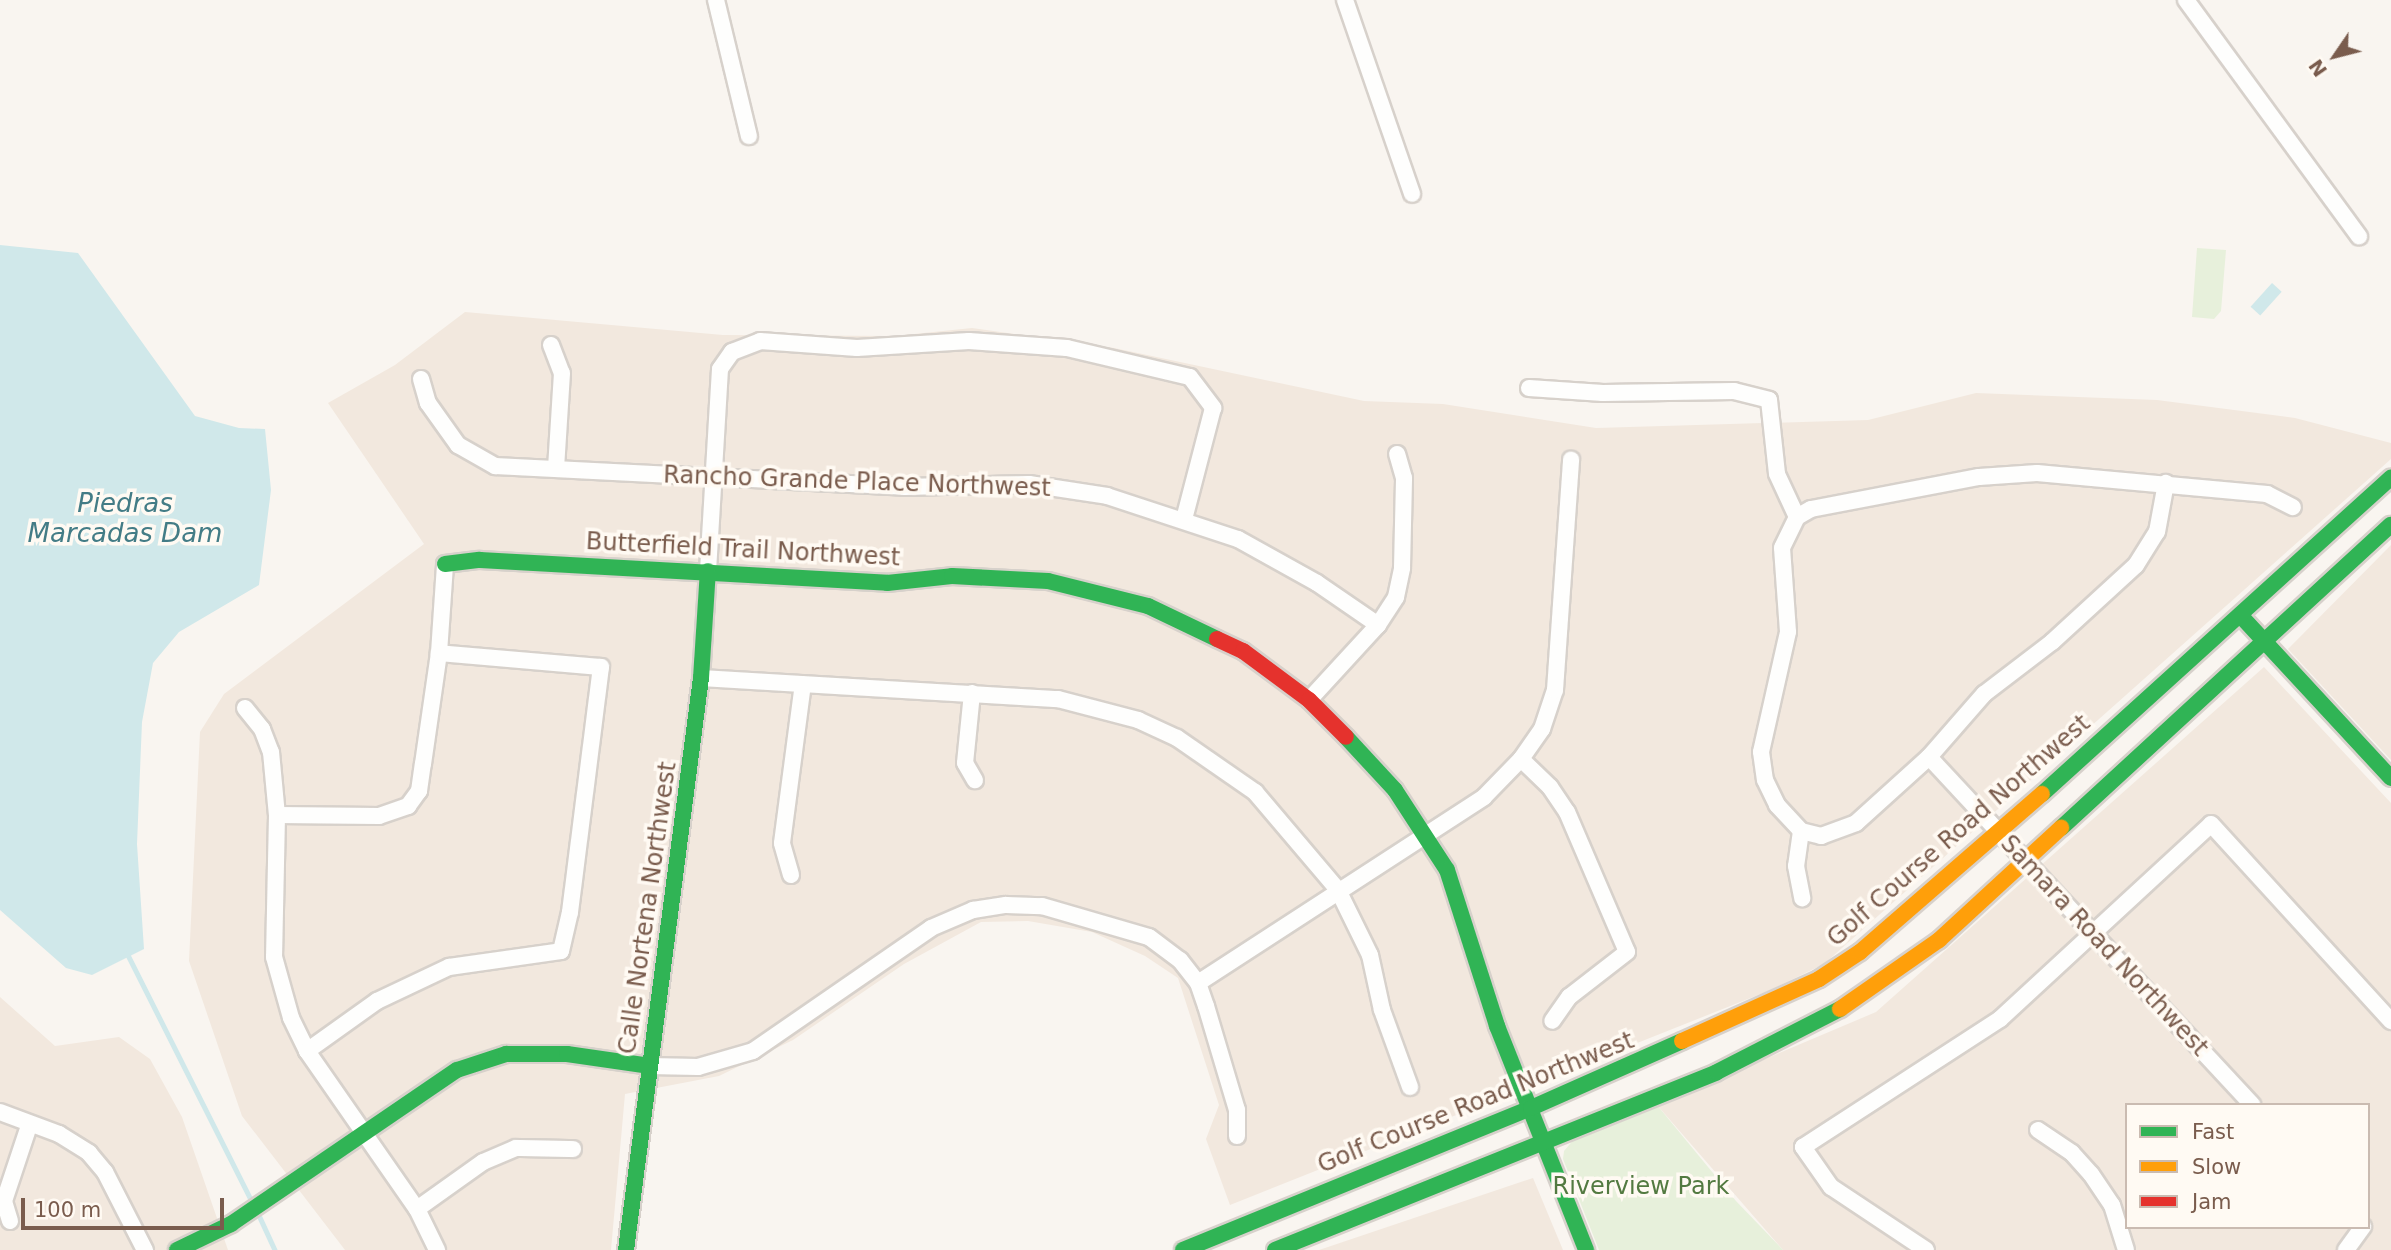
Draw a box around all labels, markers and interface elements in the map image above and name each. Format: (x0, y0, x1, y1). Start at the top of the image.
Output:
north arrow (2300, 21, 2370, 91)
text: N (2304, 55, 2331, 81)
street label: Rancho Grande Place Northwest (663, 461, 1051, 503)
water label: Piedras Marcadas Dam (28, 488, 222, 550)
street label: Butterfield Trail Northwest (585, 527, 901, 573)
street label: Golf Course Road Northwest (1822, 709, 2096, 953)
street label: Calle Nortena Northwest (613, 760, 683, 1056)
street label: Samara Road Northwest (1994, 830, 2214, 1062)
street label: Golf Course Road Northwest (1314, 1026, 1638, 1180)
legend (2125, 1103, 2370, 1229)
text: Fast (2192, 1120, 2234, 1144)
text: Slow (2192, 1155, 2241, 1179)
park label: Riverview Park (1553, 1173, 1729, 1201)
scale bar (24, 1184, 228, 1228)
text: Jam (2192, 1190, 2232, 1214)
text: 100 m (34, 1198, 101, 1222)

